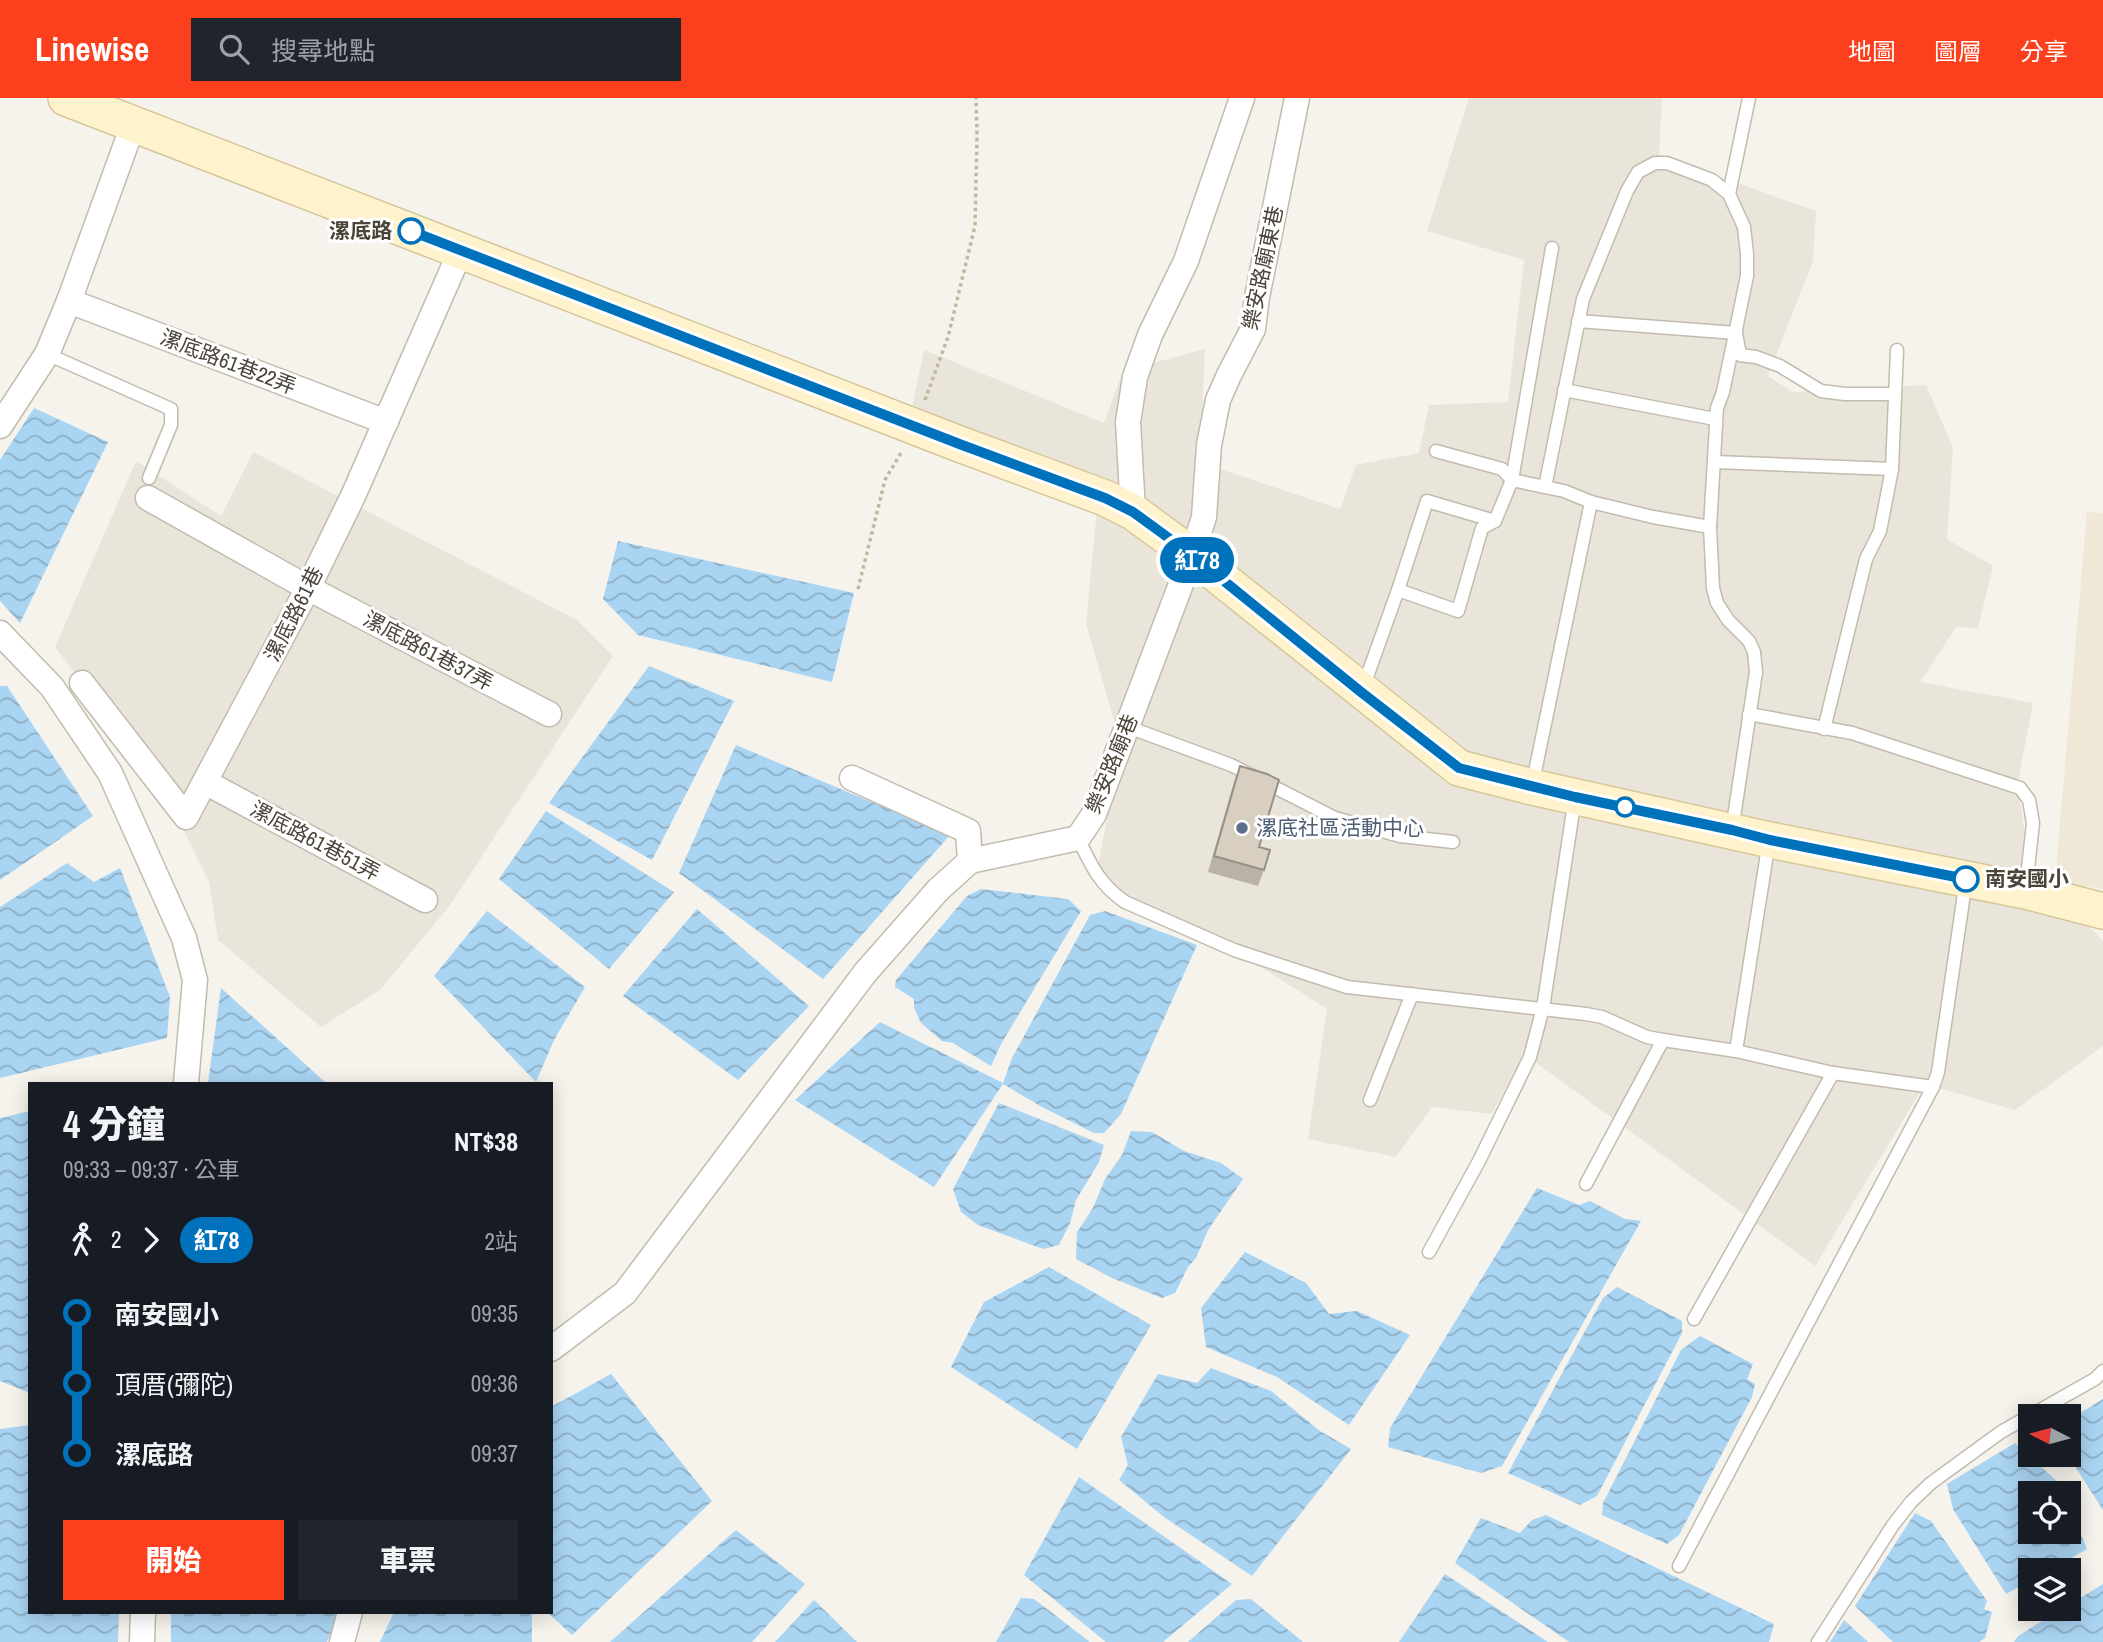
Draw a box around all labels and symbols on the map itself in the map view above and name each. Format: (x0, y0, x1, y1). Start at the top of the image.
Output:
street label: 樂安路廟東巷 (1235, 203, 1290, 333)
place label: 漯底路 (329, 216, 392, 245)
marker: 漯底路 (398, 218, 424, 244)
street label: 漯底路61巷22弄 (156, 322, 300, 401)
line badge: 紅78 (1157, 537, 1237, 583)
street label: 漯底路61巷 (257, 561, 330, 666)
street label: 漯底路61巷37弄 (358, 604, 498, 697)
street label: 樂安路廟巷 (1078, 710, 1145, 818)
street label: 漯底路61巷51弄 (245, 794, 385, 887)
unlabelled marker (1615, 797, 1635, 817)
place label: 漯底社區活動中心 (1256, 813, 1424, 842)
marker: 漯底社區活動中心 (1234, 820, 1250, 836)
place label: 南安國小 (1985, 864, 2069, 893)
marker: 南安國小 (1953, 866, 1979, 892)
north arrow (2018, 1404, 2081, 1466)

